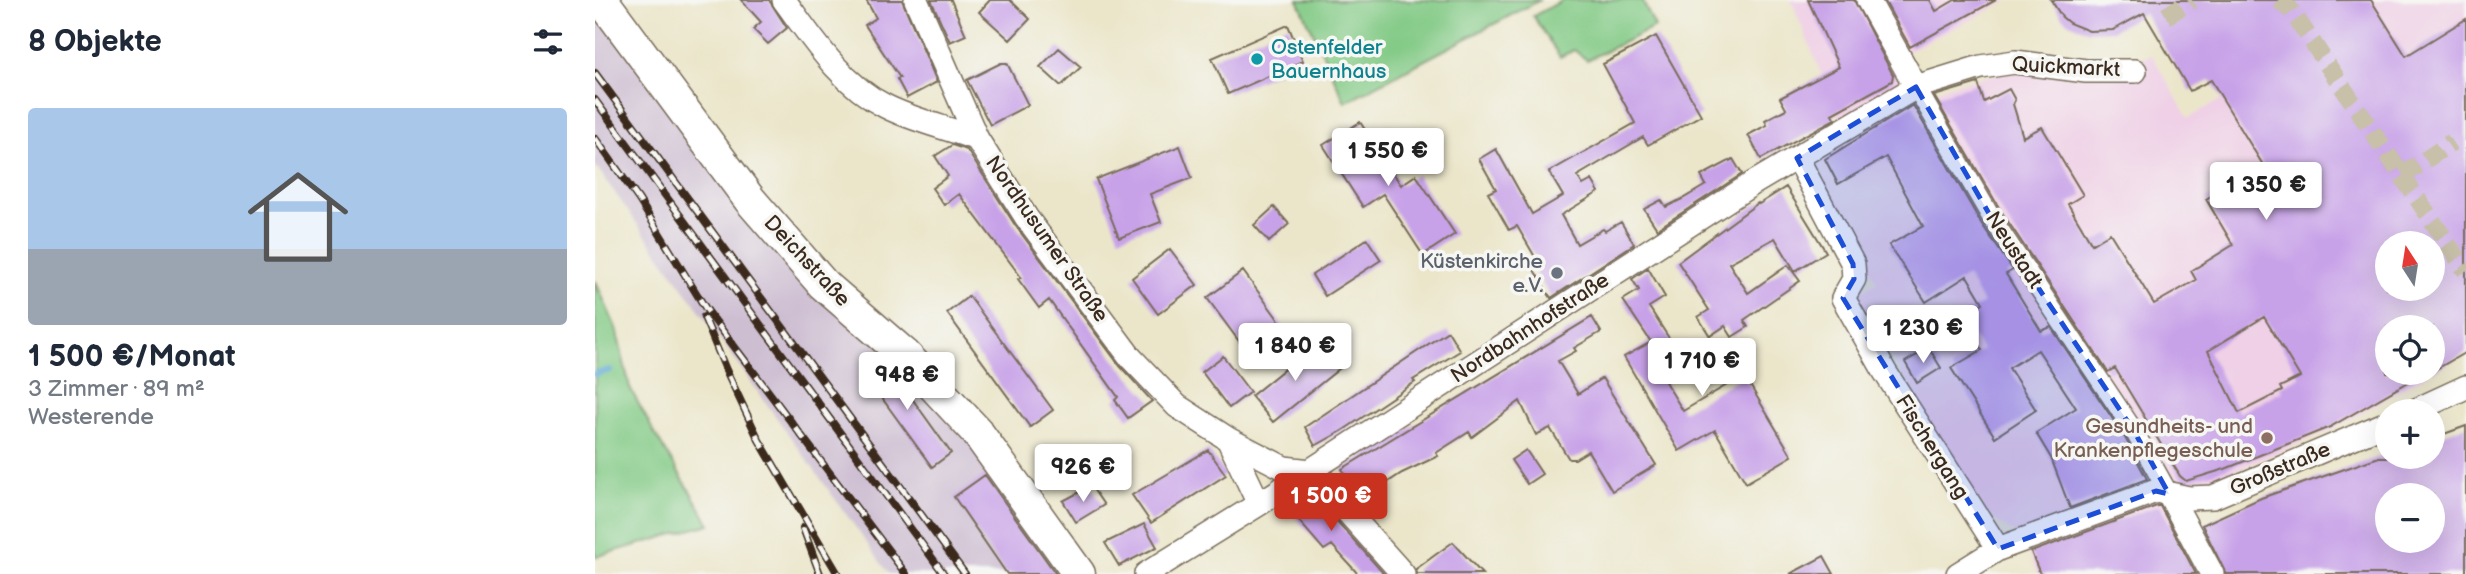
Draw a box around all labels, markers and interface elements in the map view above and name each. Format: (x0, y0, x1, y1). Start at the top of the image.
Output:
icon: filters (529, 23, 567, 61)
text: 8 Objekte (28, 24, 162, 60)
place label: Ostenfelder Bauernhaus (1271, 35, 1386, 84)
marker: Ostenfelder Bauernhaus (1249, 51, 1265, 67)
street label: Quickmarkt (2011, 52, 2121, 82)
pin: 1 550 € (1323, 128, 1453, 188)
text: 1 550 € (1348, 137, 1428, 165)
street label: Nordhusumer Straße (980, 151, 1114, 327)
icon: home (235, 154, 361, 280)
pin: 1 350 € (2201, 162, 2331, 222)
text: 1 350 € (2226, 171, 2306, 199)
street label: Neustadt (1980, 207, 2048, 294)
street label: Deichstraße (759, 210, 855, 312)
north arrow (2375, 231, 2445, 301)
map controls (2375, 231, 2445, 553)
place label: Küstenkirche e.V. (1420, 249, 1543, 298)
marker: Küstenkirche e.V. (1549, 265, 1565, 281)
street label: Nordbahnhofstraße (1446, 268, 1614, 388)
pin: 1 230 € (1858, 306, 1988, 365)
text: 1 230 € (1883, 314, 1963, 342)
button: locate (2375, 315, 2445, 385)
pin: 1 840 € (1230, 324, 1360, 383)
text: 1 840 € (1254, 332, 1336, 360)
pin: 1 710 € (1637, 338, 1767, 398)
text: 1 500 €/Monat (28, 339, 235, 375)
text: 1 710 € (1664, 347, 1740, 375)
pin: 948 € (858, 352, 956, 412)
text: 948 € (875, 361, 939, 389)
text: 3 Zimmer · 89 m² (28, 375, 205, 403)
street label: Fischergang (1890, 390, 1974, 504)
button: + (2375, 399, 2445, 469)
text: Westerende (28, 403, 154, 431)
place label: Gesundheits- und Krankenpflegeschule (2053, 414, 2253, 463)
marker: Gesundheits- und Krankenpflegeschule (2259, 430, 2275, 446)
street label: Großstraße (2226, 437, 2334, 501)
pin: 926 € (1034, 444, 1132, 504)
text: 926 € (1051, 453, 1115, 481)
pin: 1 500 € (1266, 474, 1396, 533)
text: 1 500 € (1290, 482, 1372, 510)
button: − (2375, 483, 2445, 553)

